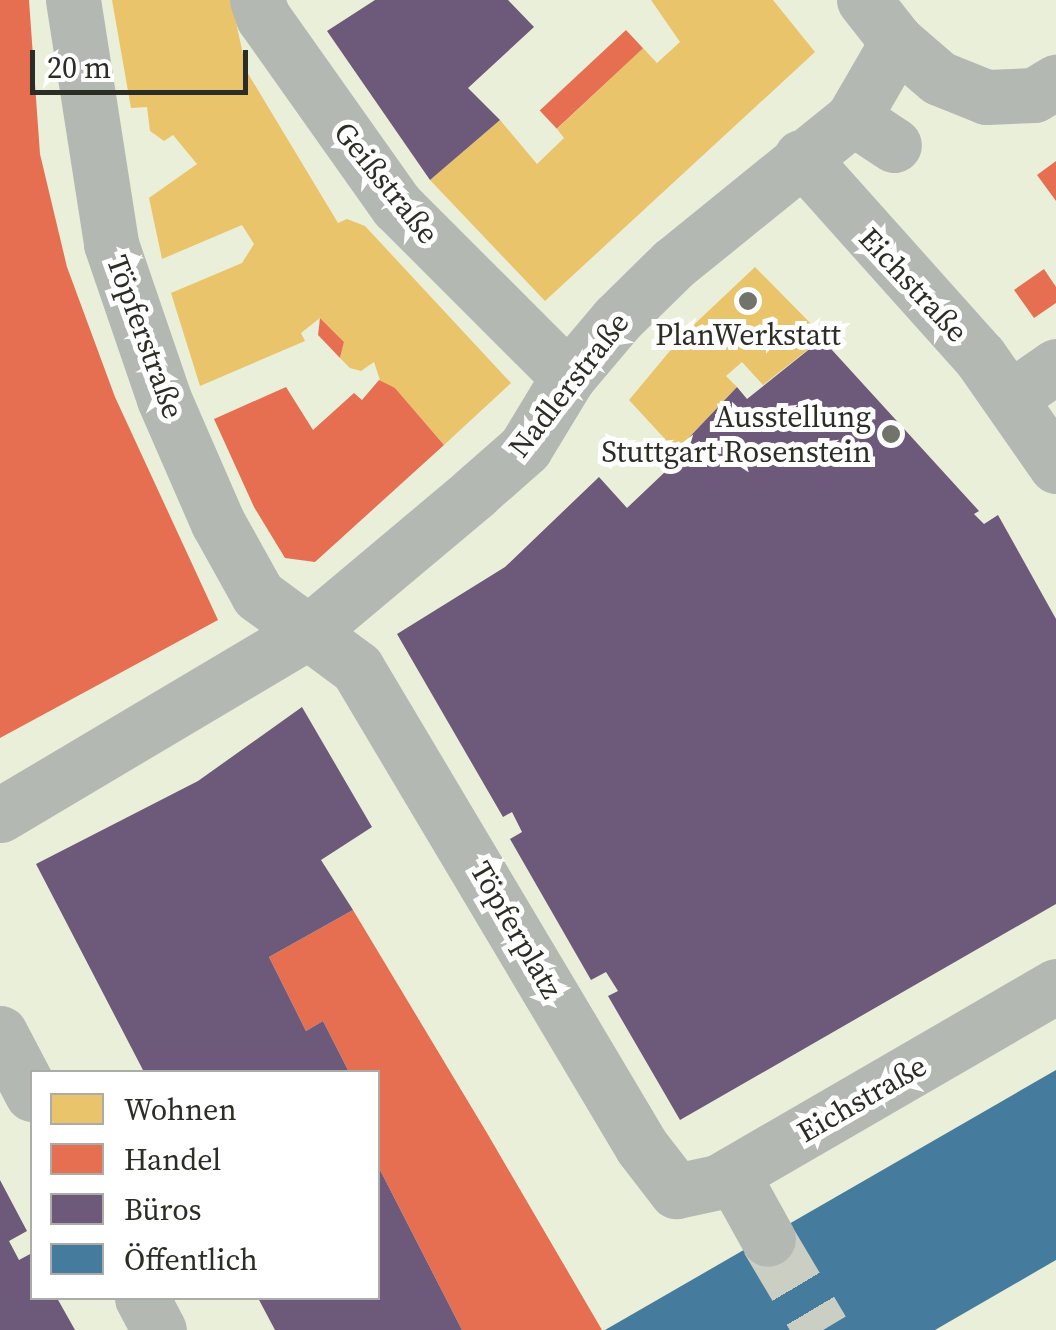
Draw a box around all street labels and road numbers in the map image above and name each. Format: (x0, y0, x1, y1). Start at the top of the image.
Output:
street label: Geißstraße (326, 115, 446, 251)
street label: Eichstraße (851, 220, 975, 350)
street label: Töpferstraße (99, 250, 191, 424)
street label: Nadlerstraße (501, 305, 637, 465)
street label: Töpferplatz (462, 855, 570, 1005)
street label: Eichstraße (791, 1048, 933, 1150)

